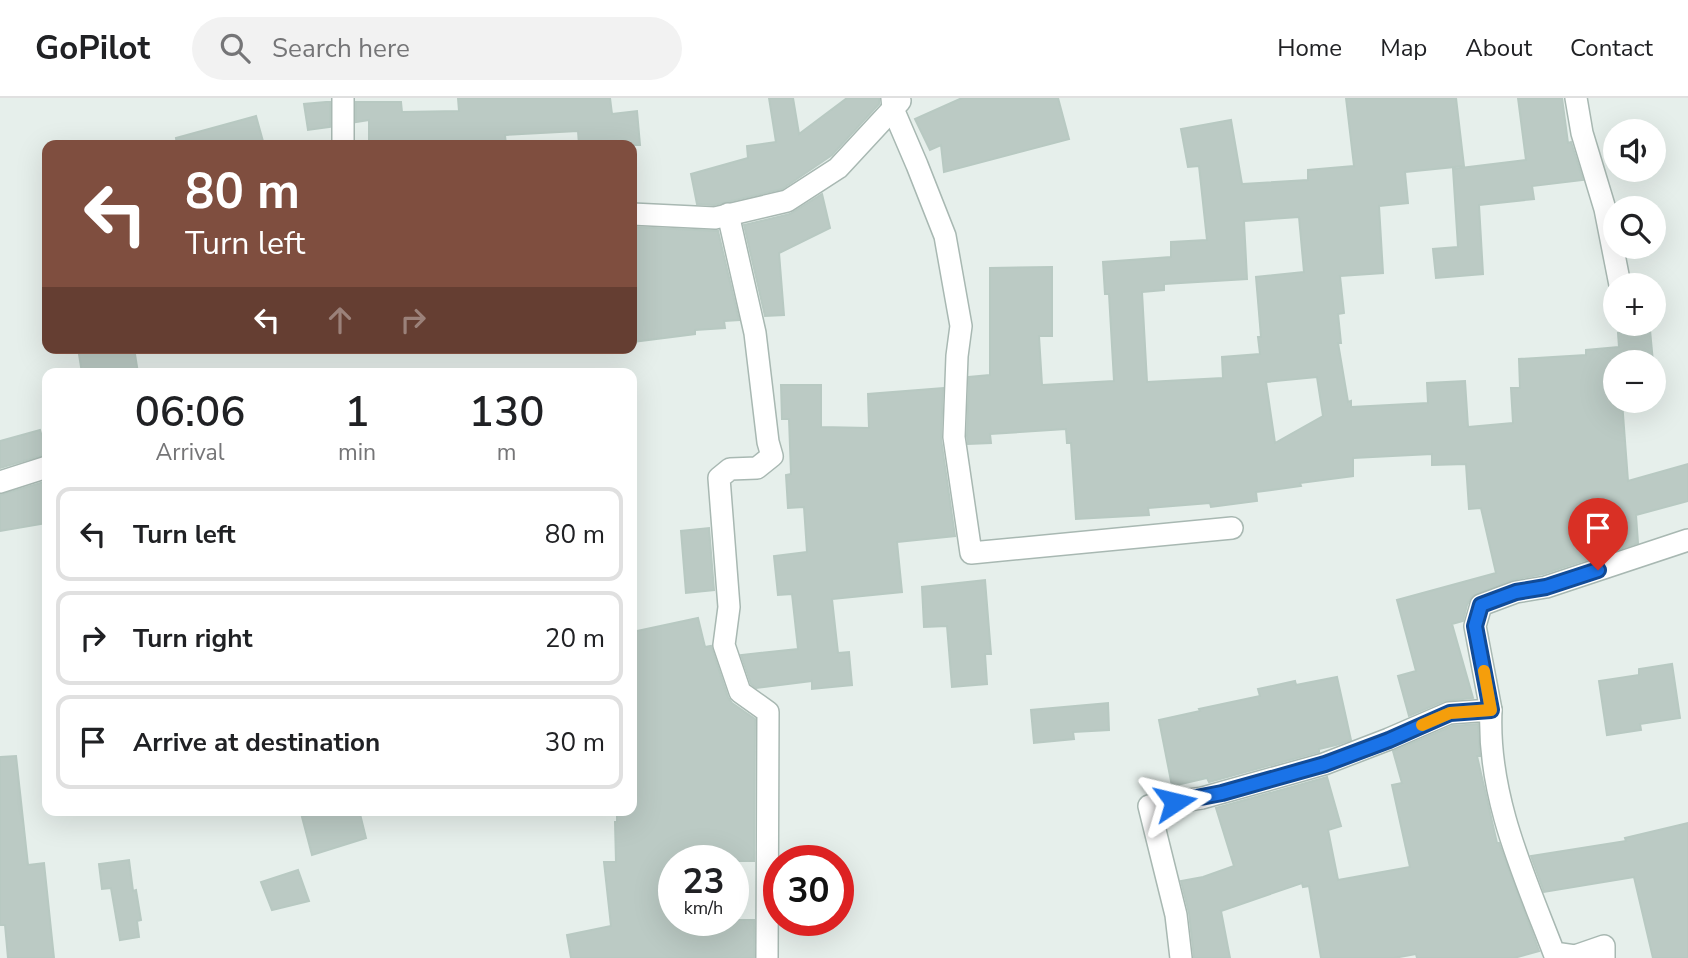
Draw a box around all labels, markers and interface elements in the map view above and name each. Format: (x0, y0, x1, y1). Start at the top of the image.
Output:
search box (192, 17, 682, 80)
text: GoPilot (35, 26, 150, 71)
icon: search (216, 29, 254, 67)
text: Search here (272, 31, 410, 66)
text: Home (1277, 32, 1342, 64)
text: Map (1380, 32, 1427, 64)
text: About (1465, 32, 1532, 64)
text: Contact (1570, 32, 1653, 64)
map controls (1603, 119, 1666, 413)
button: sound (1603, 119, 1666, 182)
text: 80 m (185, 158, 300, 225)
icon: left (70, 168, 161, 259)
button: search (1603, 196, 1666, 259)
text: Turn left (185, 222, 305, 265)
button: + (1603, 273, 1666, 336)
icon: left (248, 301, 286, 339)
icon: ahead (321, 301, 359, 339)
icon: right (394, 301, 432, 339)
button: − (1603, 350, 1666, 413)
text: 06:06 (135, 384, 245, 441)
text: 1 (344, 384, 370, 441)
text: 130 (469, 384, 544, 441)
text: Arrival (155, 437, 225, 468)
text: min (338, 437, 376, 468)
text: m (497, 437, 516, 468)
pin (1568, 498, 1628, 570)
icon: arrive (1579, 509, 1617, 547)
icon: left (74, 515, 112, 553)
text: Turn left (133, 517, 236, 552)
text: 80 m (545, 517, 605, 552)
icon: right (74, 619, 112, 657)
text: Turn right (133, 621, 252, 656)
text: 20 m (545, 621, 605, 656)
icon: arrive (74, 723, 112, 761)
text: Arrive at destination (133, 725, 380, 760)
text: 30 m (545, 725, 605, 760)
position arrow (1138, 765, 1212, 839)
speed limit sign: 30 (763, 845, 854, 936)
text: 23 (682, 858, 725, 905)
text: km/h (684, 896, 723, 920)

